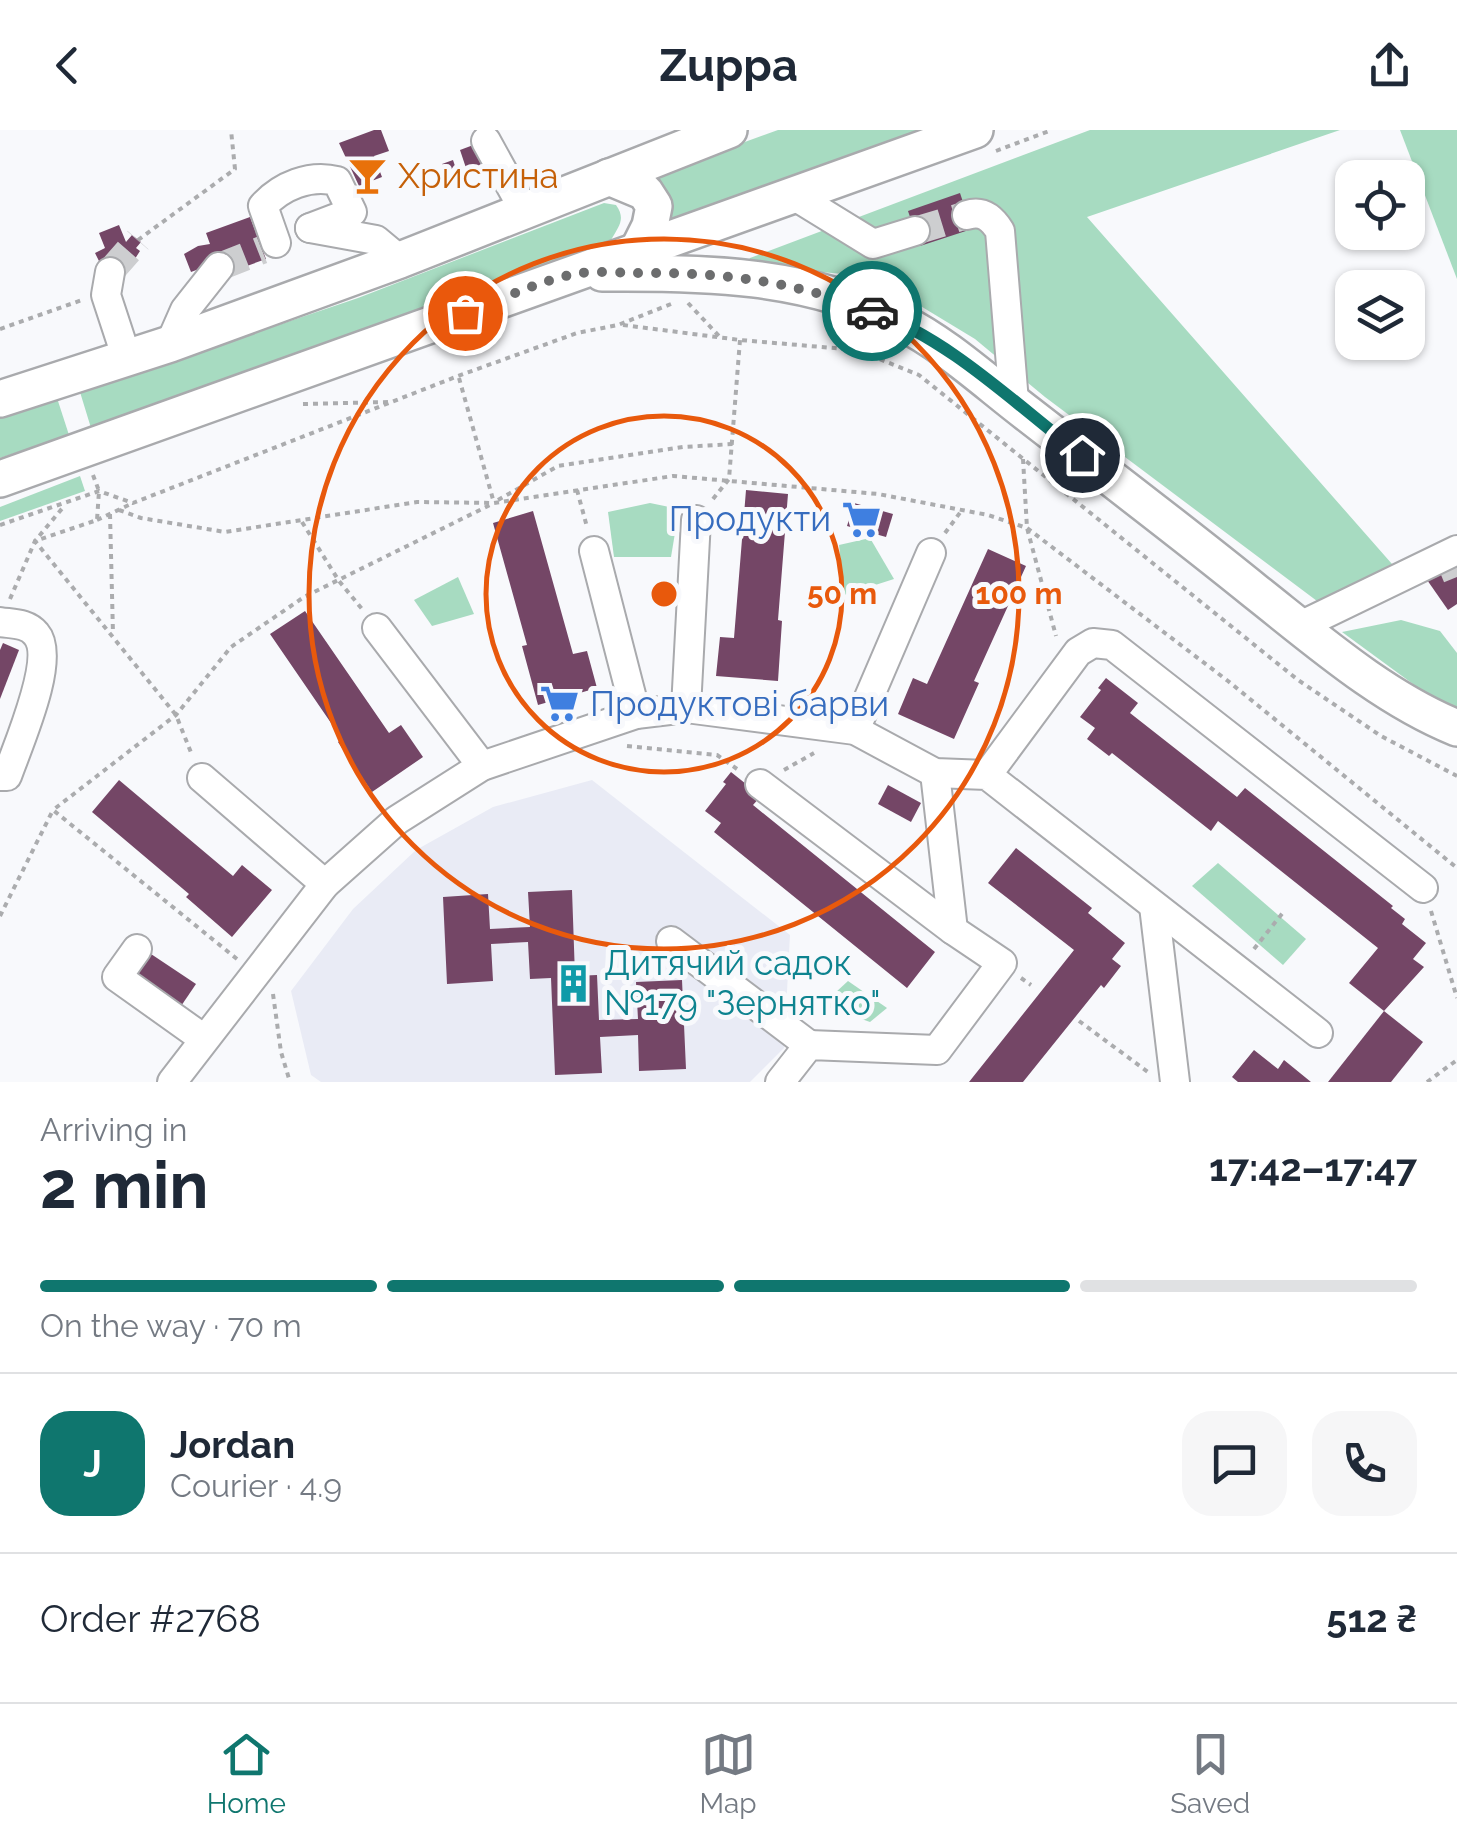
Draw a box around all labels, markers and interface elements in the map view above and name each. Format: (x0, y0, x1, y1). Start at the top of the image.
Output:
icon: back (40, 38, 95, 93)
icon: share (1362, 38, 1417, 93)
text: Zuppa (659, 39, 798, 92)
bar icon: Христина (347, 155, 389, 197)
place label: Христина (398, 155, 559, 196)
map controls (1335, 160, 1425, 360)
button: locate (1335, 160, 1425, 250)
courier (822, 261, 922, 361)
button: layers (1335, 270, 1425, 360)
pin (423, 271, 508, 356)
icon: car (845, 284, 900, 339)
icon: bag (438, 286, 493, 341)
pin (1040, 413, 1125, 498)
icon: home (1055, 428, 1110, 483)
place label: Продукти (669, 498, 831, 539)
supermarket icon: Продукти (840, 498, 882, 540)
centre of rings (646, 576, 682, 612)
text: 50 m (807, 576, 877, 611)
text: 100 m (976, 576, 1062, 611)
supermarket icon: Продуктові барви (539, 683, 581, 725)
place label: Продуктові барви (590, 683, 889, 724)
place label: Дитячий садок №179 "Зернятко" (604, 942, 880, 1023)
building icon: Дитячий садок №179 "Зернятко" (553, 962, 595, 1004)
text: Arriving in (40, 1111, 187, 1148)
text: 17:42–17:47 (1209, 1145, 1417, 1190)
text: 2 min (40, 1147, 209, 1223)
text: On the way · 70 m (40, 1307, 302, 1344)
button: chat (1182, 1411, 1287, 1516)
button: phone (1312, 1411, 1417, 1516)
text: Jordan (170, 1422, 295, 1467)
text: J (83, 1441, 102, 1486)
text: Courier · 4.9 (170, 1467, 342, 1504)
text: Order #2768 (40, 1596, 261, 1641)
text: 512 ₴ (1326, 1596, 1417, 1641)
tab: Home (207, 1727, 286, 1820)
tab: Map (700, 1727, 757, 1820)
tab: Saved (1170, 1727, 1250, 1820)

